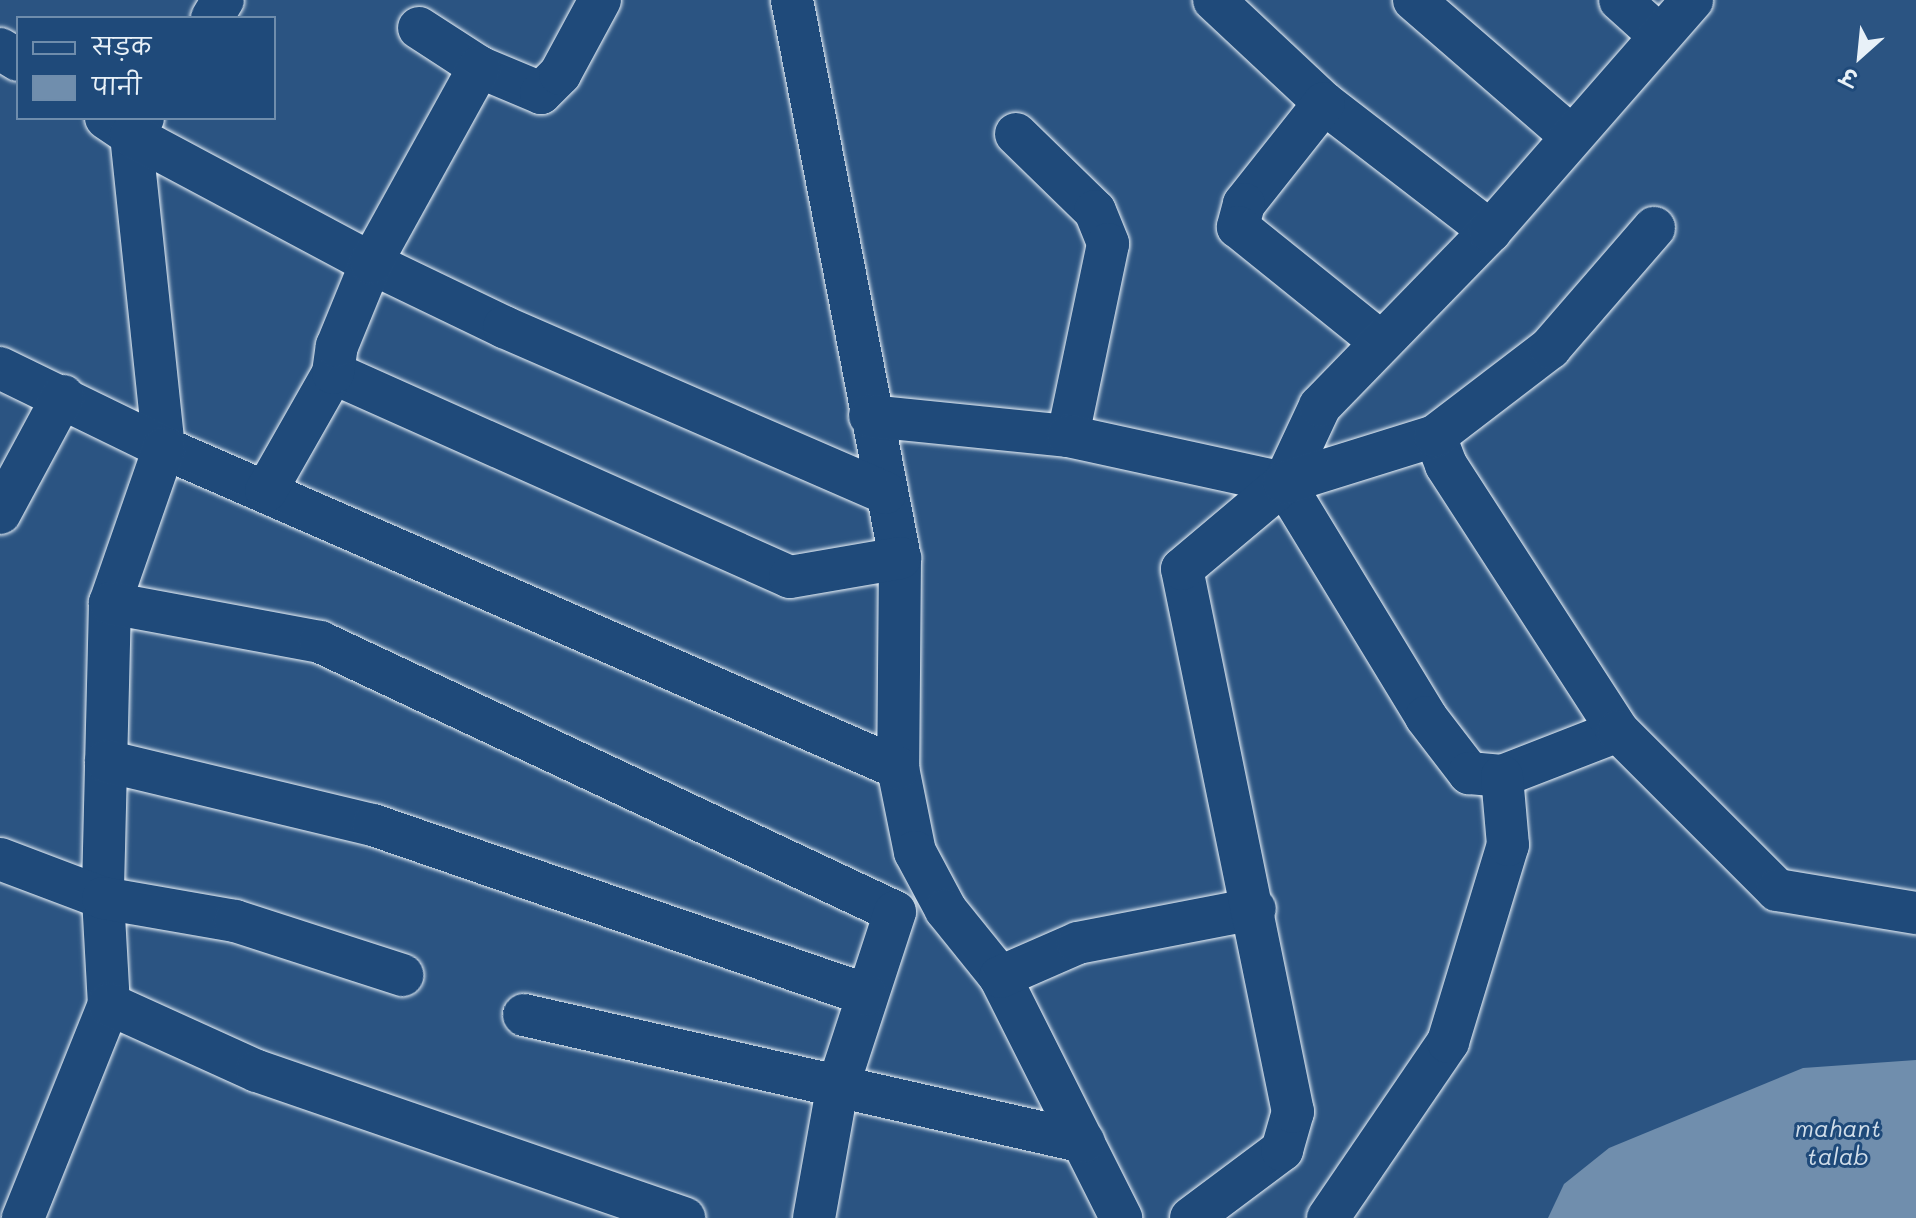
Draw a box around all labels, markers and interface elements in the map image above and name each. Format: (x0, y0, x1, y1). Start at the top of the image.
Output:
legend (16, 16, 276, 120)
north arrow (1820, 16, 1900, 96)
text: सड़क (92, 30, 151, 61)
text: उ (1836, 62, 1862, 94)
text: पानी (92, 70, 141, 101)
water label: mahant talab (1795, 1114, 1881, 1170)

